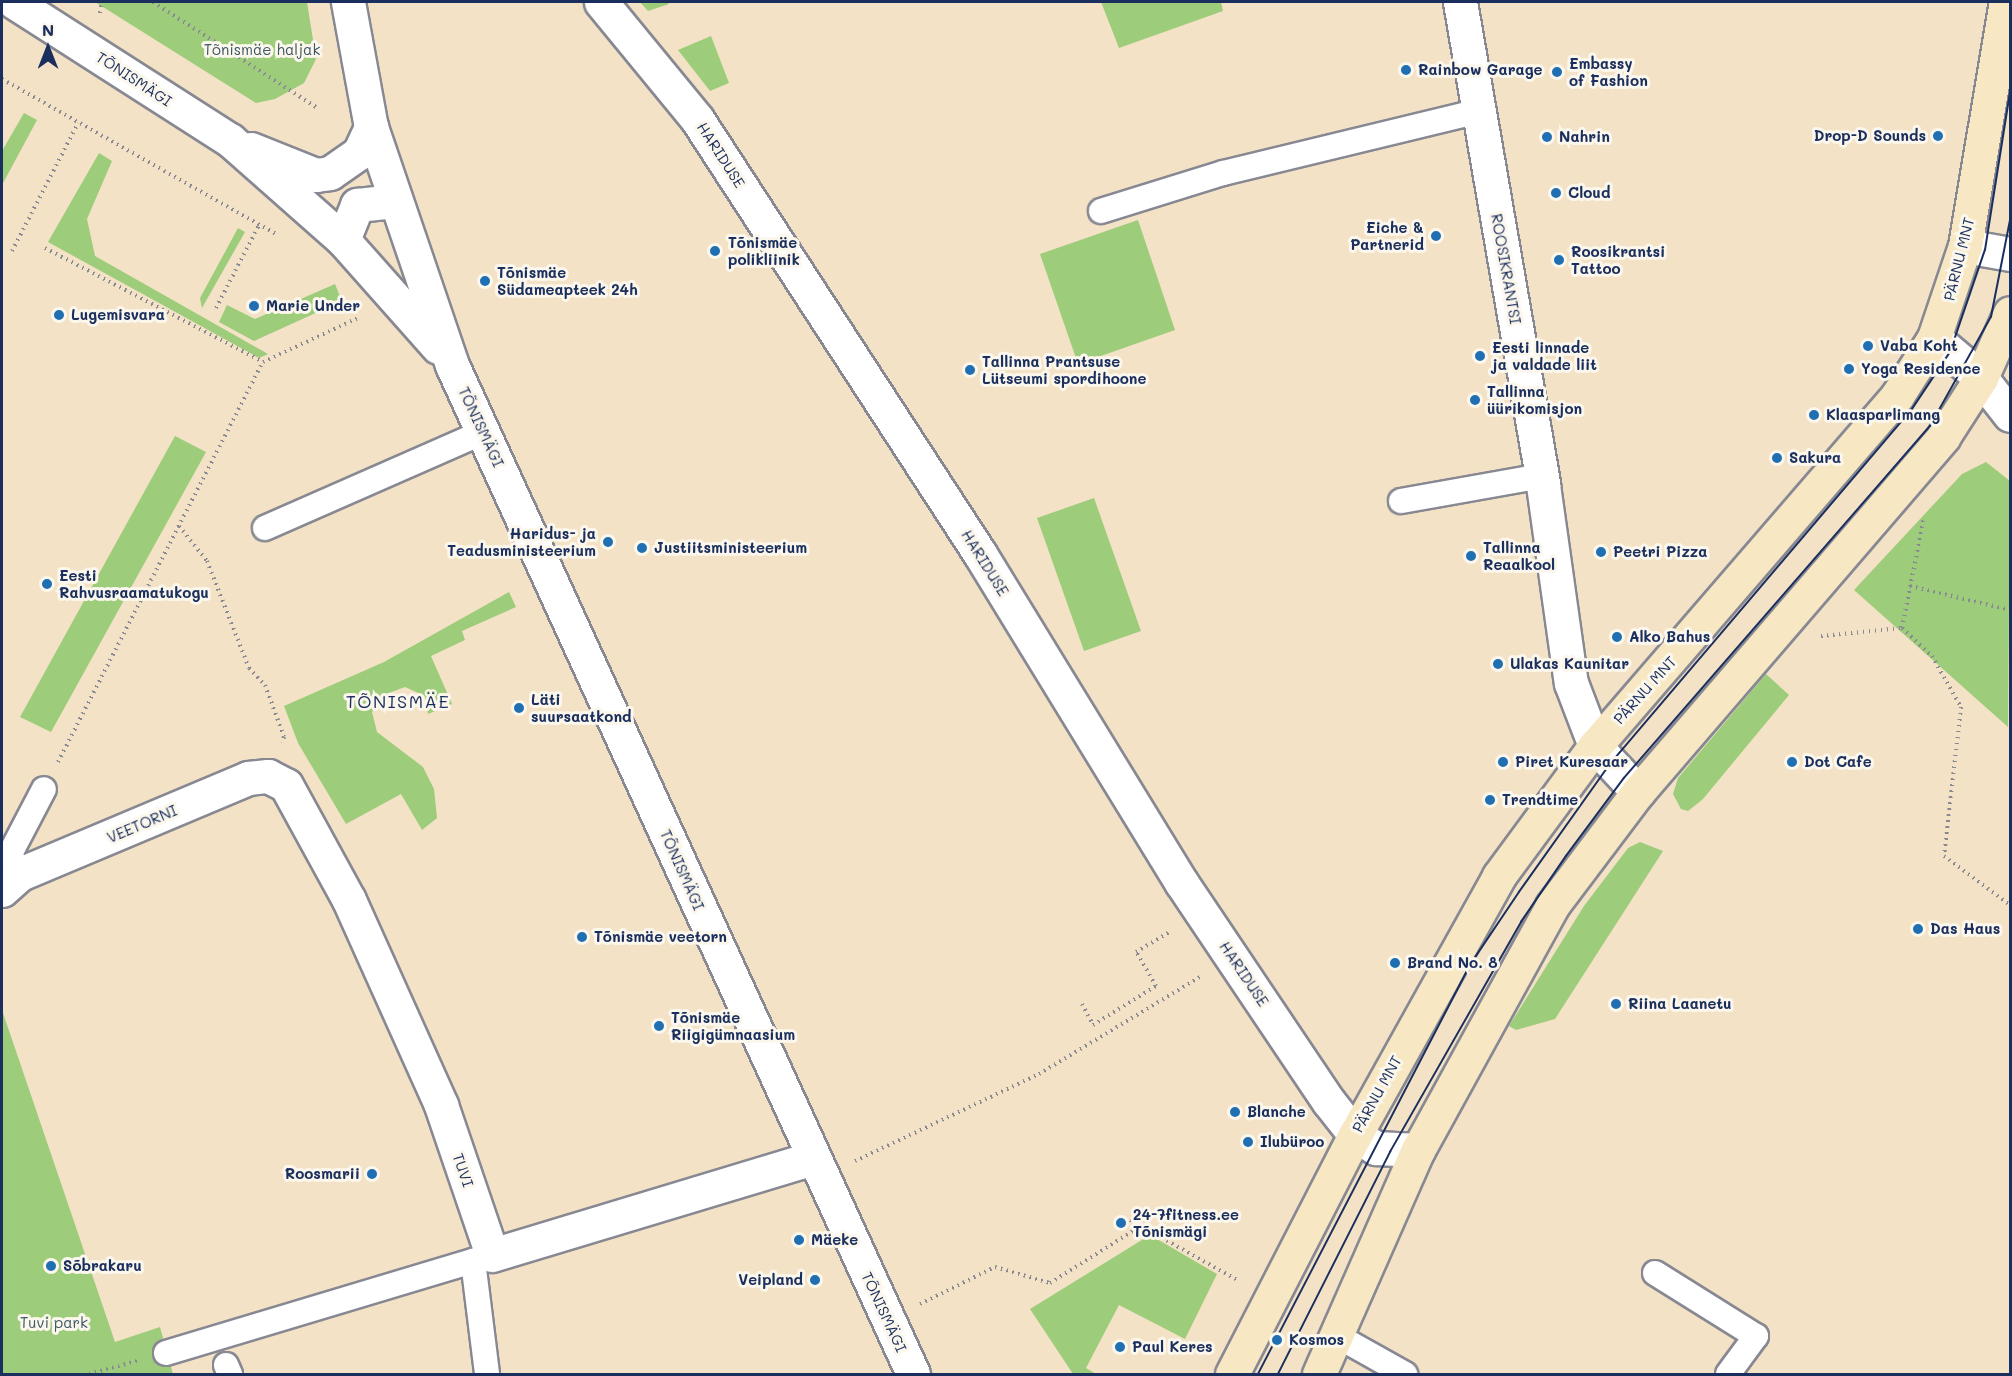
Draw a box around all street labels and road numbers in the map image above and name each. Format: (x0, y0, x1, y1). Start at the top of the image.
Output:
street label: TÕNISMÄGI (93, 48, 175, 110)
street label: HARIDUSE (693, 119, 749, 191)
street label: ROOSIKRANTSI (1487, 212, 1525, 326)
street label: PÄRNU MNT (1940, 215, 1978, 303)
street label: TÕNISMÄGI (455, 384, 507, 470)
street label: HARIDUSE (958, 527, 1012, 599)
street label: PÄRNU MNT (1610, 652, 1680, 728)
street label: VEETORNI (104, 801, 180, 847)
street label: TÕNISMÄGI (656, 827, 708, 913)
street label: HARIDUSE (1216, 938, 1272, 1010)
street label: PÄRNU MNT (1348, 1052, 1406, 1136)
street label: TUVI (449, 1151, 477, 1189)
street label: TÕNISMÄGI (858, 1269, 910, 1355)

